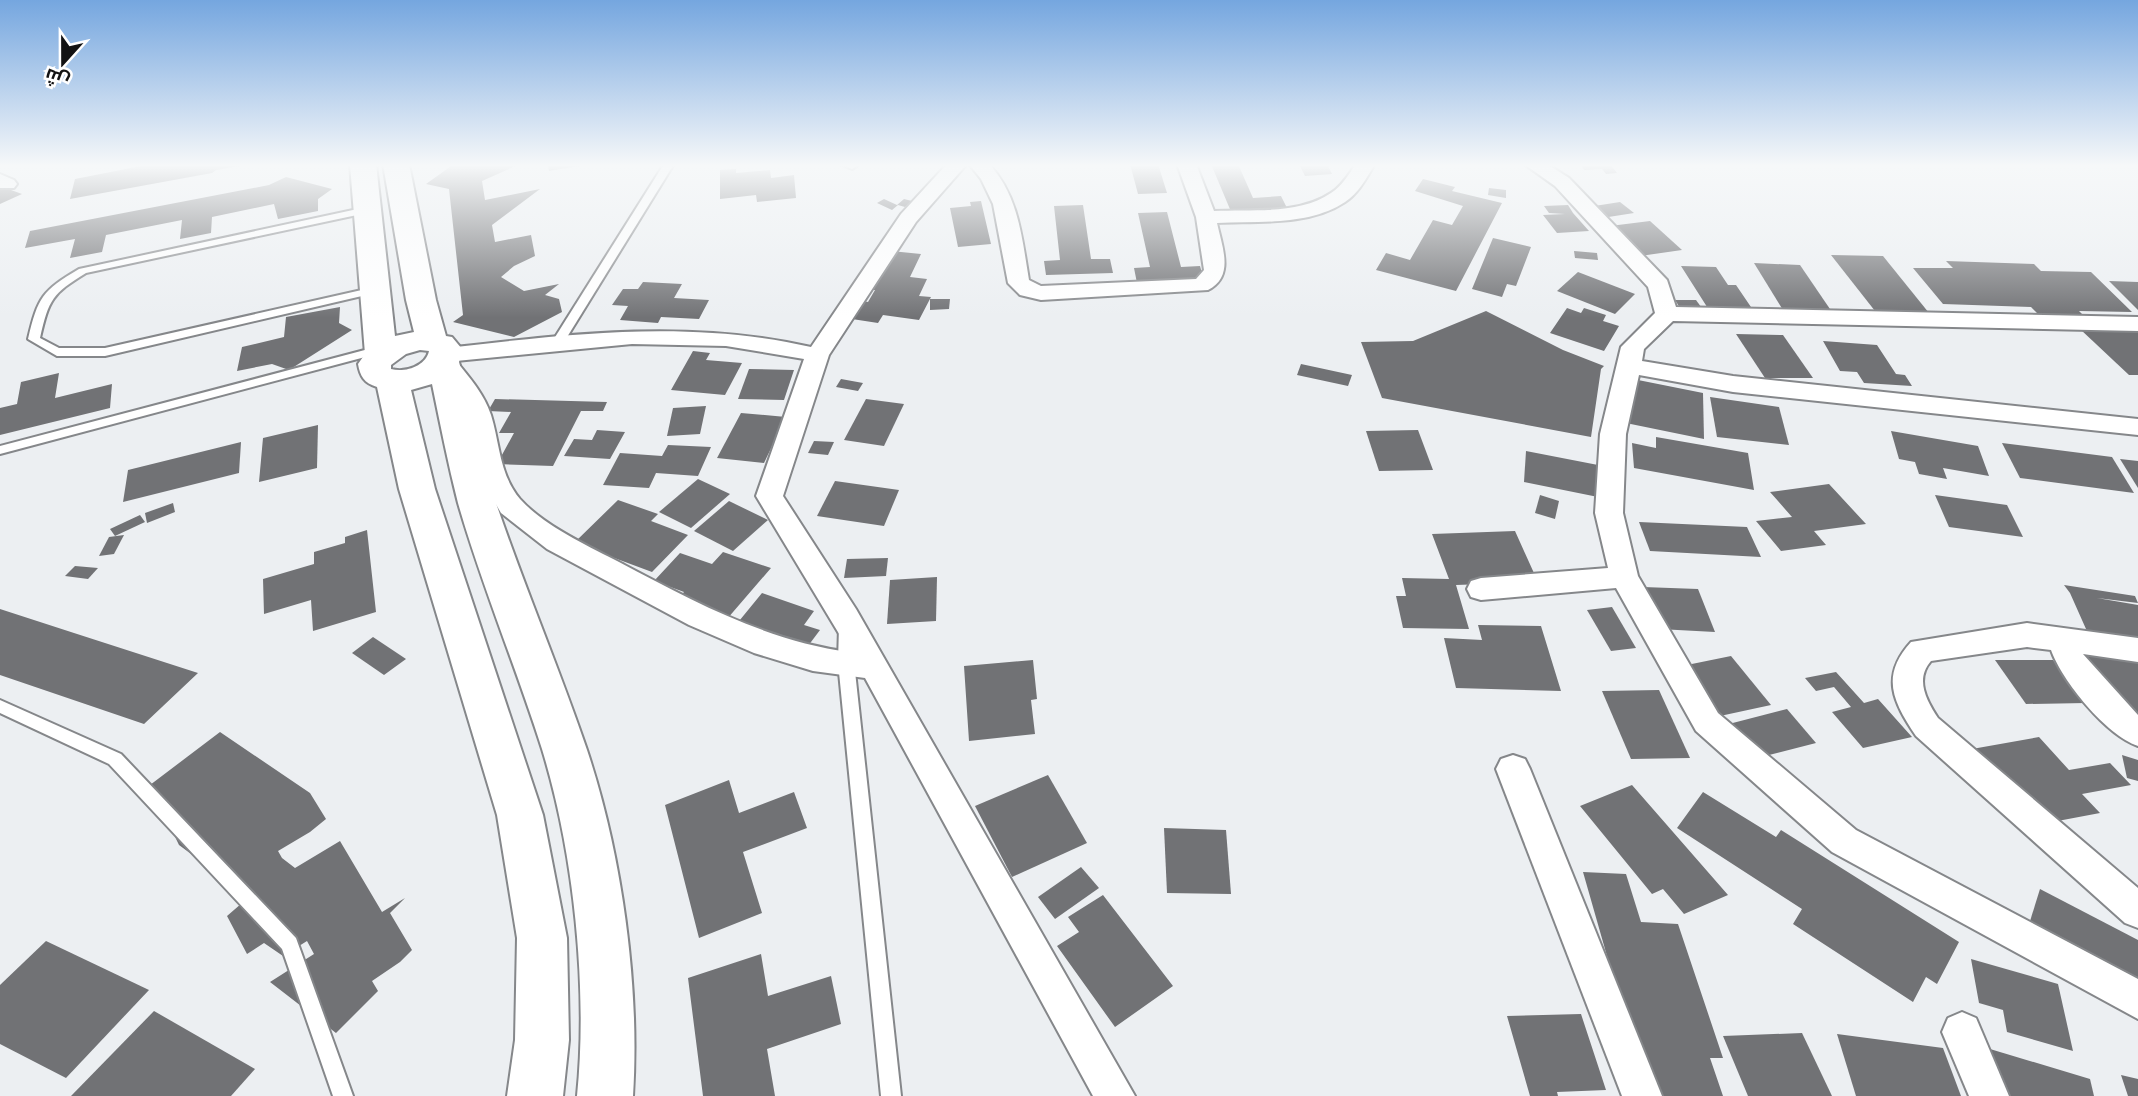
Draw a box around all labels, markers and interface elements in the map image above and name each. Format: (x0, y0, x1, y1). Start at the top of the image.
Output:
north arrow (28, 28, 98, 98)
text: ش (42, 63, 73, 94)

